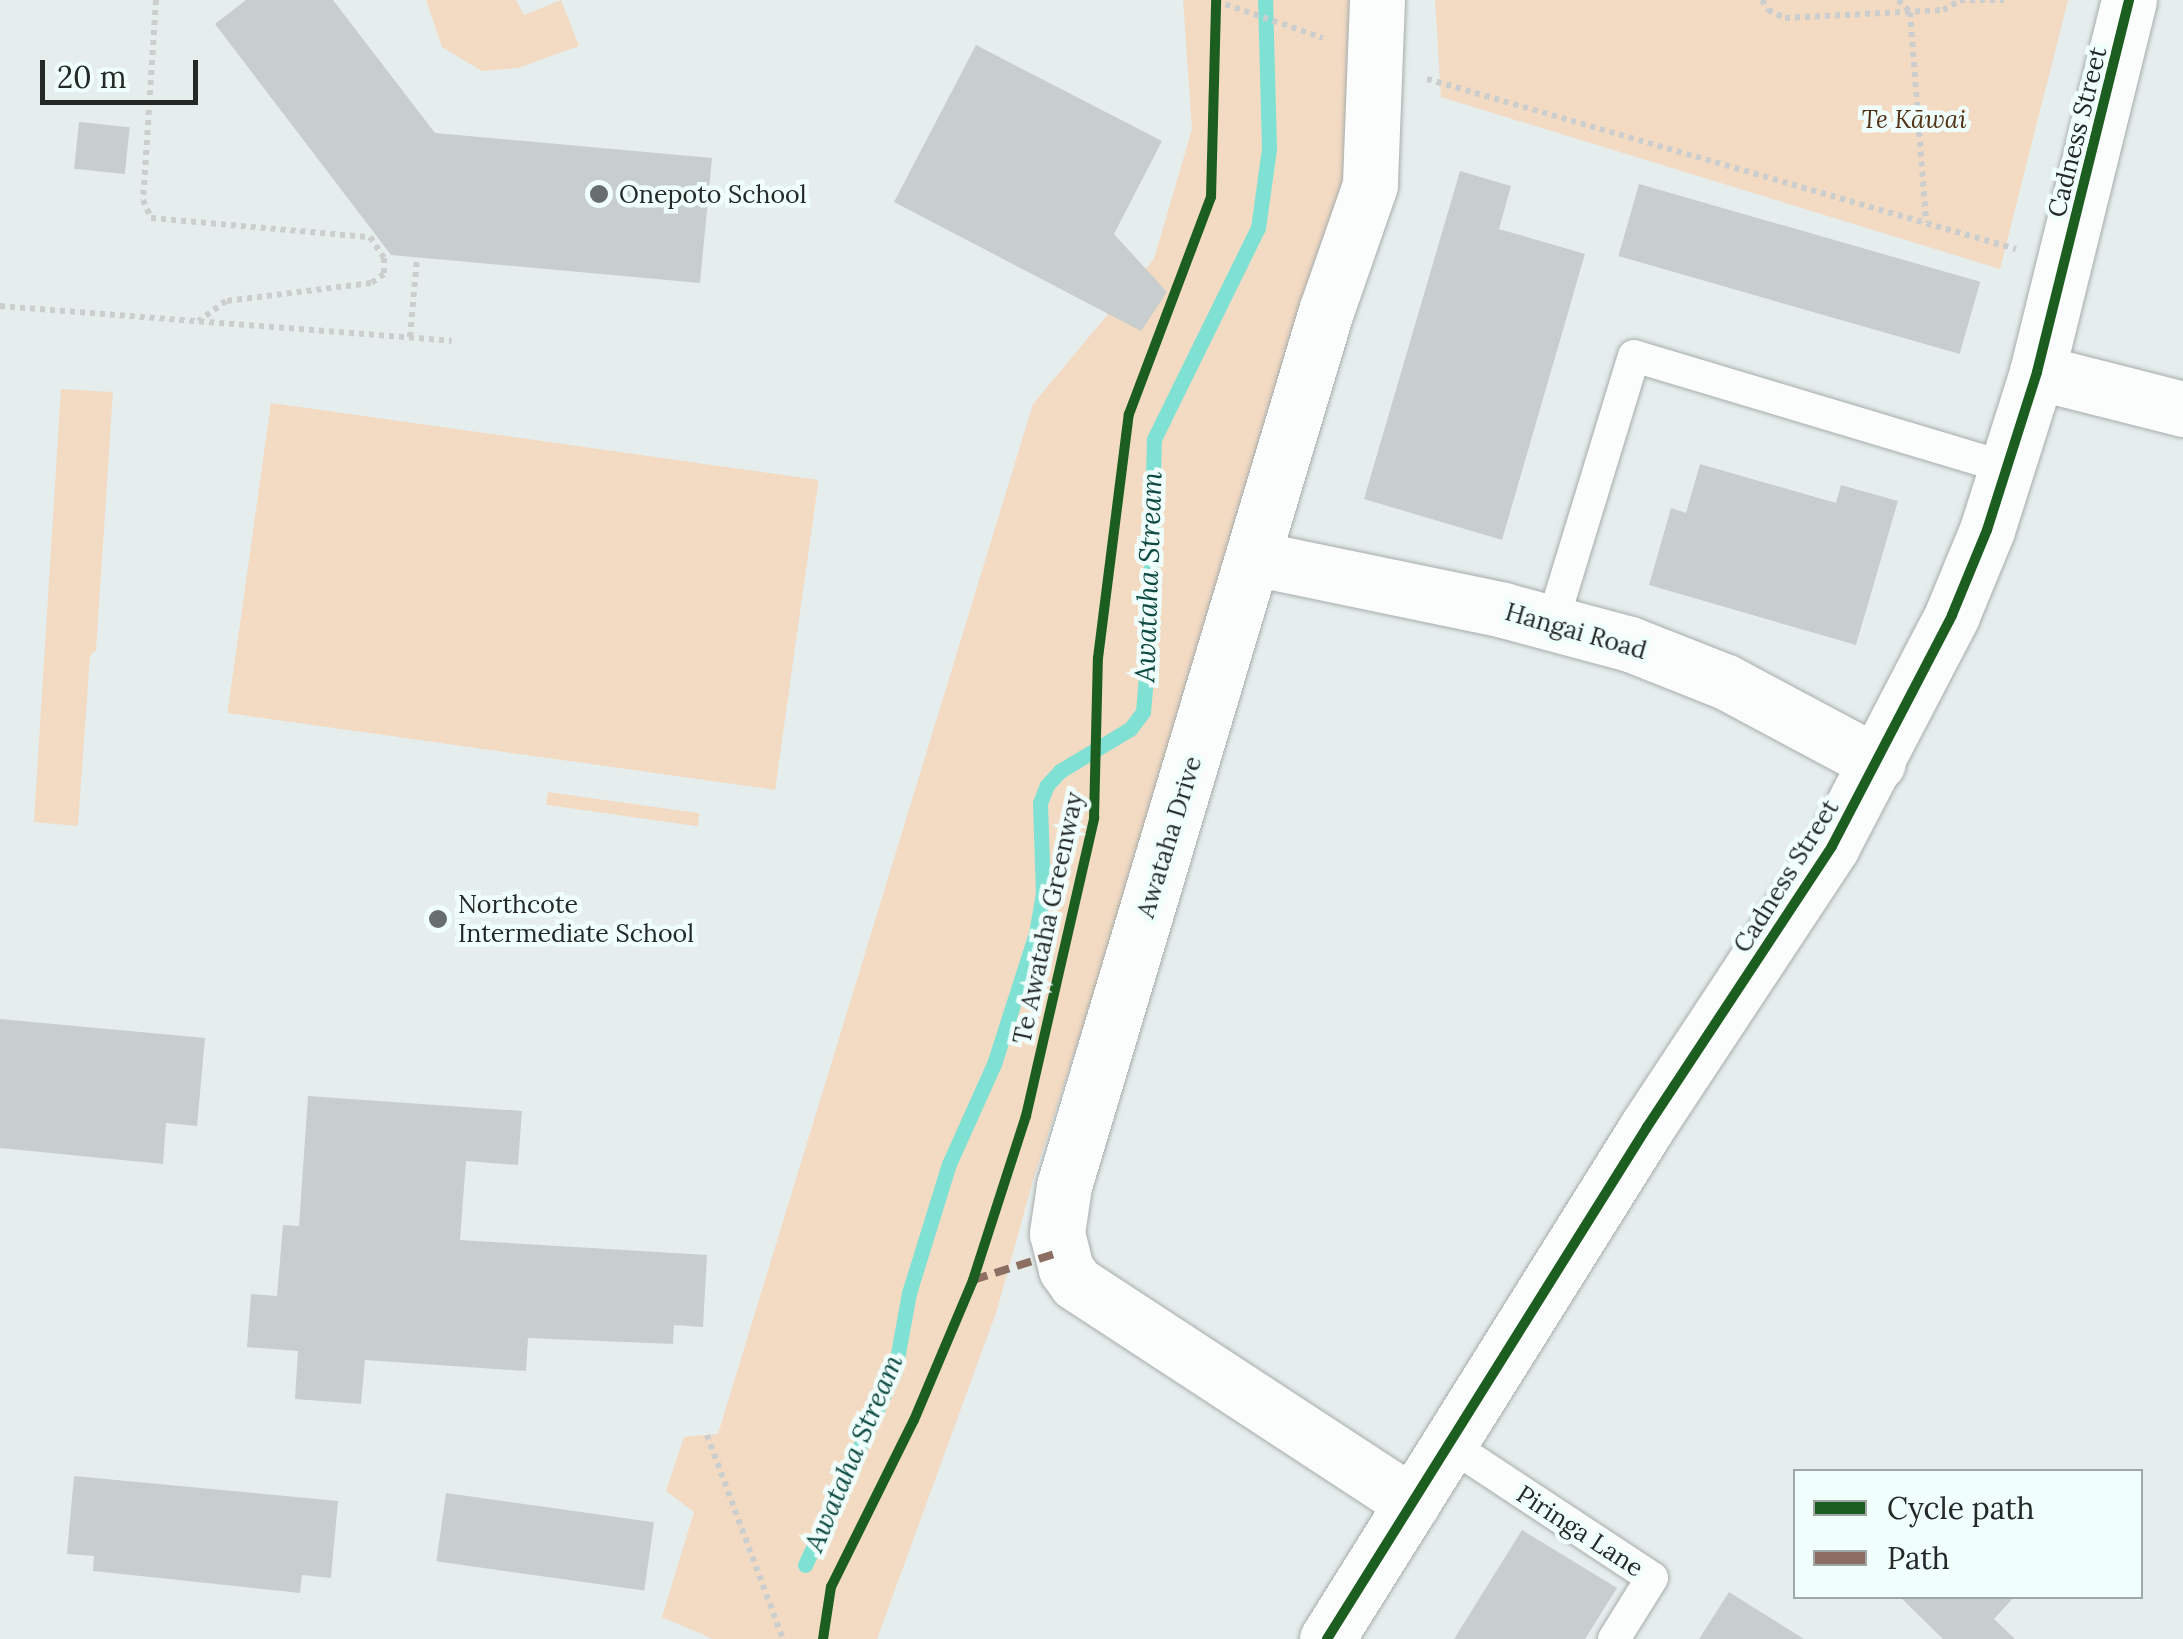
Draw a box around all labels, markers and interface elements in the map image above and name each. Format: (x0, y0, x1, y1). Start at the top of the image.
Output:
scale bar (45, 40, 202, 102)
street label: Cadness Street (2041, 44, 2113, 220)
text: 20 m (57, 58, 126, 96)
park label: Te Kāwai (1861, 104, 1967, 134)
place label: Onepoto School (619, 179, 806, 209)
marker: Onepoto School (588, 183, 610, 205)
water label: Awataha Stream (1128, 471, 1168, 683)
street label: Hangai Road (1502, 597, 1650, 665)
street label: Awataha Drive (1130, 753, 1208, 921)
street label: Te Awataha Greenway (1007, 789, 1089, 1047)
street label: Cadness Street (1727, 794, 1845, 958)
place label: Northcote Intermediate School (458, 890, 694, 949)
marker: Northcote Intermediate School (427, 908, 449, 930)
water label: Awataha Stream (796, 1349, 910, 1557)
legend (1793, 1469, 2143, 1599)
street label: Piringa Lane (1511, 1479, 1649, 1583)
text: Cycle path (1887, 1489, 2035, 1527)
text: Path (1887, 1539, 1950, 1577)

